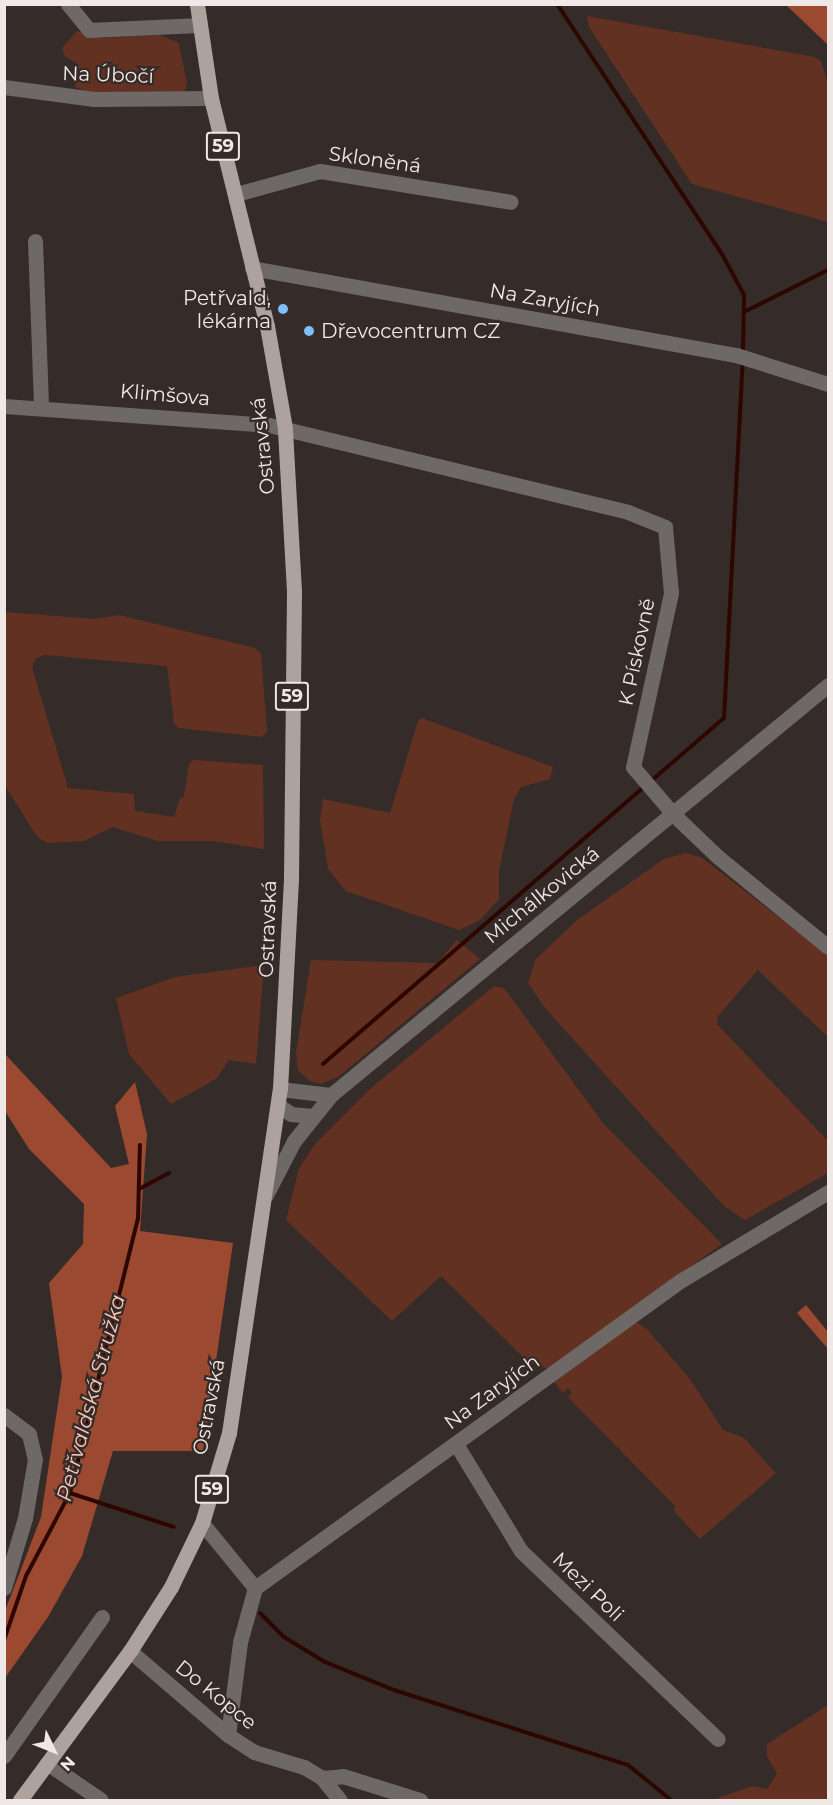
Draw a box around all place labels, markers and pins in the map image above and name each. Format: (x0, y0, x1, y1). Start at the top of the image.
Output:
place label: Petřvald, lékárna (183, 286, 271, 333)
marker: Petřvald, lékárna (276, 302, 290, 316)
place label: Dřevocentrum CZ (321, 319, 500, 343)
marker: Dřevocentrum CZ (302, 324, 316, 338)

